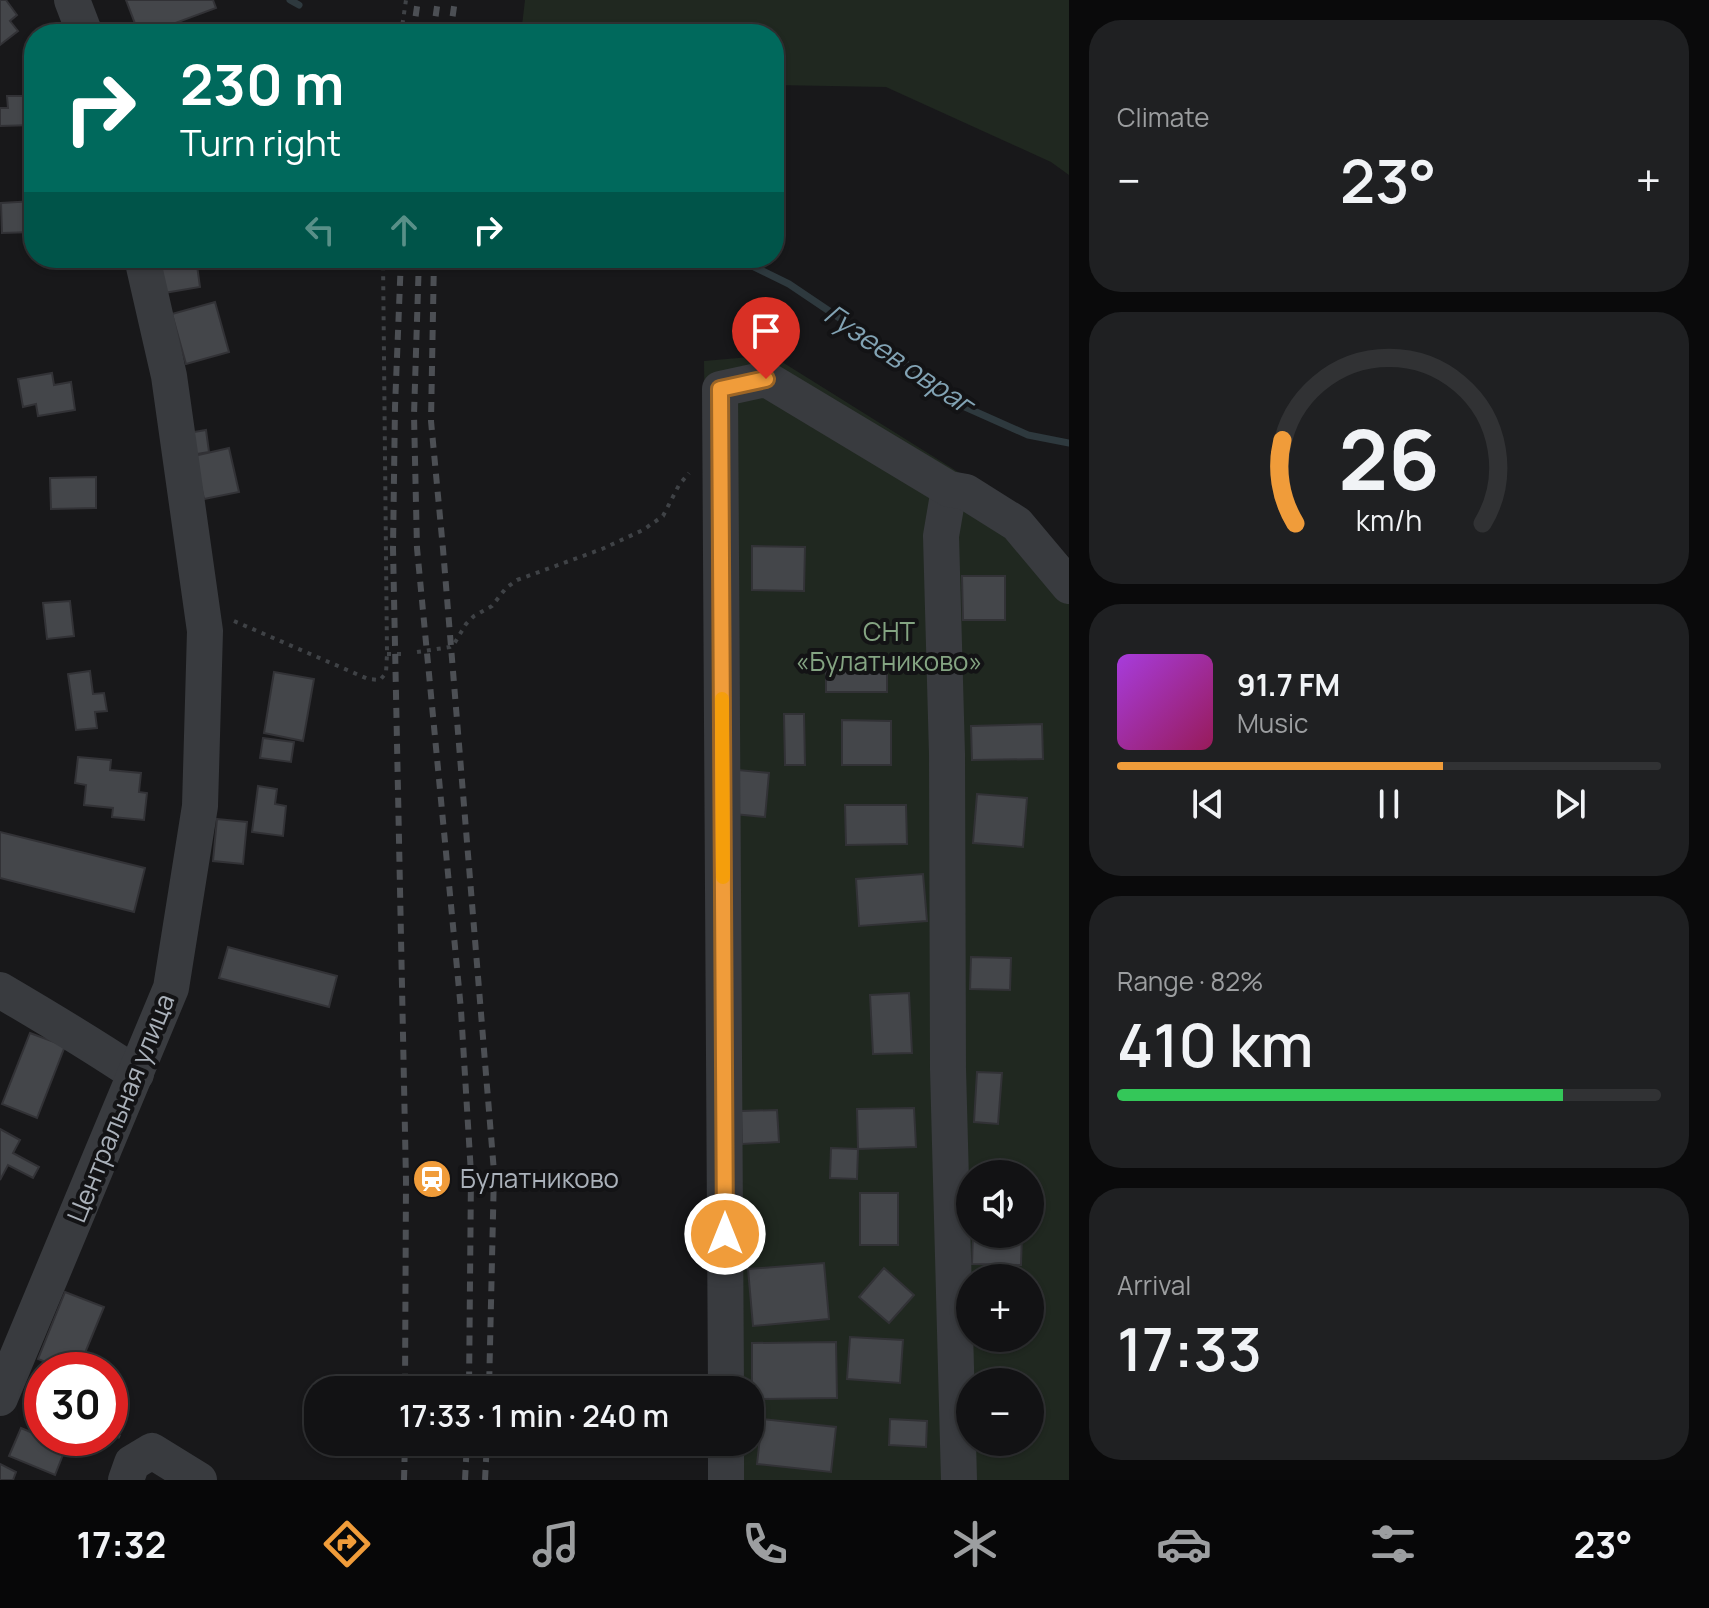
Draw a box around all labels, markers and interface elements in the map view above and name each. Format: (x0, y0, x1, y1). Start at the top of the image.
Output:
text: 230 m (180, 45, 344, 122)
icon: right (48, 56, 152, 160)
text: Climate (1117, 99, 1209, 135)
text: Turn right (180, 118, 341, 167)
text: 23° (1340, 139, 1436, 221)
text: − (1117, 150, 1141, 210)
text: + (1636, 150, 1661, 210)
icon: left (298, 208, 342, 252)
icon: ahead (382, 208, 426, 252)
icon: right (466, 208, 510, 252)
water label: Гузеев овраг (818, 294, 985, 424)
pin (732, 297, 800, 379)
icon: arrive (744, 309, 788, 353)
text: 26 (1338, 401, 1440, 515)
text: km/h (1356, 501, 1422, 540)
park label: СНТ «Булатниково» (796, 613, 982, 679)
text: 91.7 FM (1237, 664, 1340, 705)
text: Music (1237, 705, 1308, 741)
icon: previous (1186, 782, 1230, 826)
icon: pause (1367, 782, 1411, 826)
icon: next (1548, 782, 1592, 826)
text: Range · 82% (1117, 963, 1264, 999)
street label: Центральная улица (58, 988, 182, 1227)
text: 410 km (1117, 1003, 1313, 1085)
station icon: Булатниково (411, 1158, 453, 1200)
place label: Булатниково (460, 1160, 619, 1196)
map controls (956, 1160, 1044, 1456)
button: sound (956, 1160, 1044, 1248)
position arrow (683, 1192, 767, 1276)
button: + (956, 1264, 1044, 1352)
text: Arrival (1117, 1267, 1191, 1303)
text: 17:33 (1117, 1307, 1262, 1389)
speed limit sign: 30 (24, 1352, 128, 1456)
button: − (956, 1368, 1044, 1456)
text: 17:33 · 1 min · 240 m (399, 1395, 669, 1436)
icon: directions (319, 1516, 375, 1572)
icon: music (528, 1516, 584, 1572)
icon: phone (737, 1516, 793, 1572)
icon: climate (947, 1516, 1003, 1572)
icon: car (1156, 1516, 1212, 1572)
icon: filters (1365, 1516, 1421, 1572)
text: 17:32 (77, 1520, 166, 1569)
text: 23° (1574, 1520, 1632, 1569)

